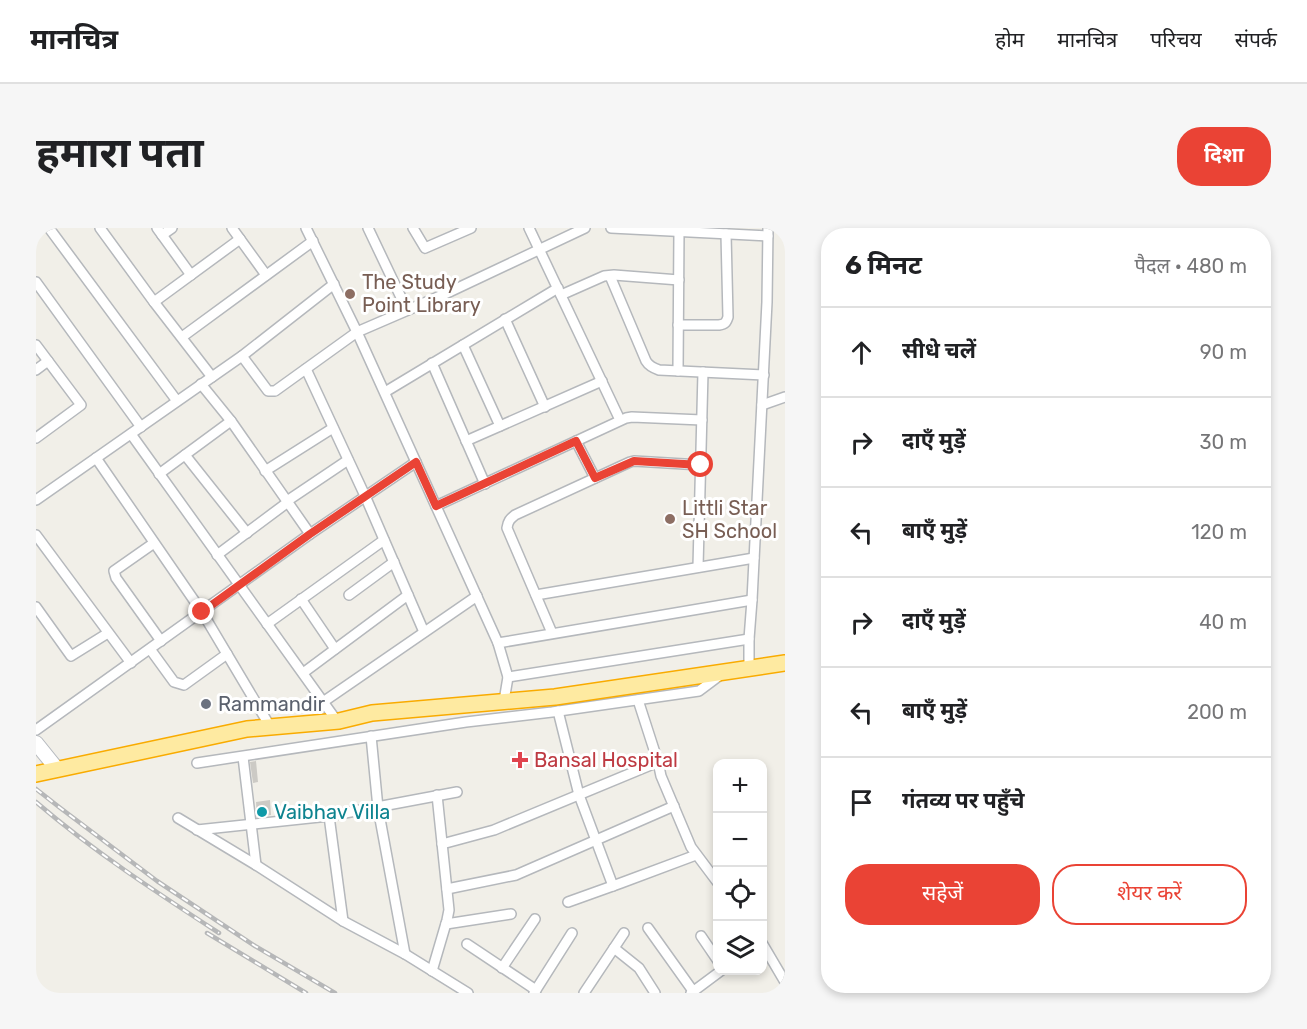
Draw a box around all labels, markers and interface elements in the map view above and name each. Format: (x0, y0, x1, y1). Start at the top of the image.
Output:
text: मानचित्र (30, 23, 118, 56)
text: होम (995, 27, 1024, 52)
text: मानचित्र (1057, 27, 1117, 52)
text: परिचय (1150, 27, 1202, 52)
text: संपर्क (1235, 27, 1277, 52)
button: दिशा (1177, 127, 1271, 186)
text: हमारा पता (36, 128, 204, 178)
text: 6 मिनट (845, 250, 922, 281)
text: पैदल · 480 m (1135, 254, 1247, 278)
place label: The Study Point Library (362, 270, 481, 317)
marker: The Study Point Library (343, 287, 357, 301)
icon: ahead (845, 336, 878, 369)
text: सीधे चलें (902, 337, 976, 364)
text: 90 m (1200, 340, 1247, 364)
icon: right (845, 426, 878, 459)
text: दाएँ मुड़ें (902, 427, 966, 454)
text: 30 m (1200, 430, 1247, 454)
route start (687, 451, 713, 477)
place label: Littli Star SH School (682, 496, 777, 543)
marker: Littli Star SH School (663, 512, 677, 526)
icon: left (845, 516, 878, 549)
text: बाएँ मुड़ें (902, 517, 967, 544)
text: 120 m (1191, 520, 1247, 544)
route end (188, 598, 214, 624)
icon: right (845, 606, 878, 639)
text: दाएँ मुड़ें (902, 607, 966, 634)
text: 40 m (1199, 610, 1247, 634)
place label: Rammandir (218, 692, 326, 716)
icon: left (845, 696, 878, 729)
marker: Rammandir (199, 697, 213, 711)
text: बाएँ मुड़ें (902, 697, 967, 724)
text: 200 m (1187, 700, 1247, 724)
place label: Bansal Hospital (534, 748, 678, 772)
marker: Bansal Hospital (511, 751, 529, 769)
map controls (713, 759, 767, 975)
button: + (713, 759, 767, 813)
icon: arrive (845, 786, 878, 819)
text: गंतव्य पर पहुँचे (902, 787, 1024, 814)
place label: Vaibhav Villa (274, 800, 390, 824)
marker: Vaibhav Villa (255, 805, 269, 819)
button: − (713, 813, 767, 867)
button: सहेजें (845, 864, 1040, 925)
button: शेयर करें (1052, 864, 1247, 925)
button: locate (713, 867, 767, 921)
button: layers (713, 921, 767, 975)

